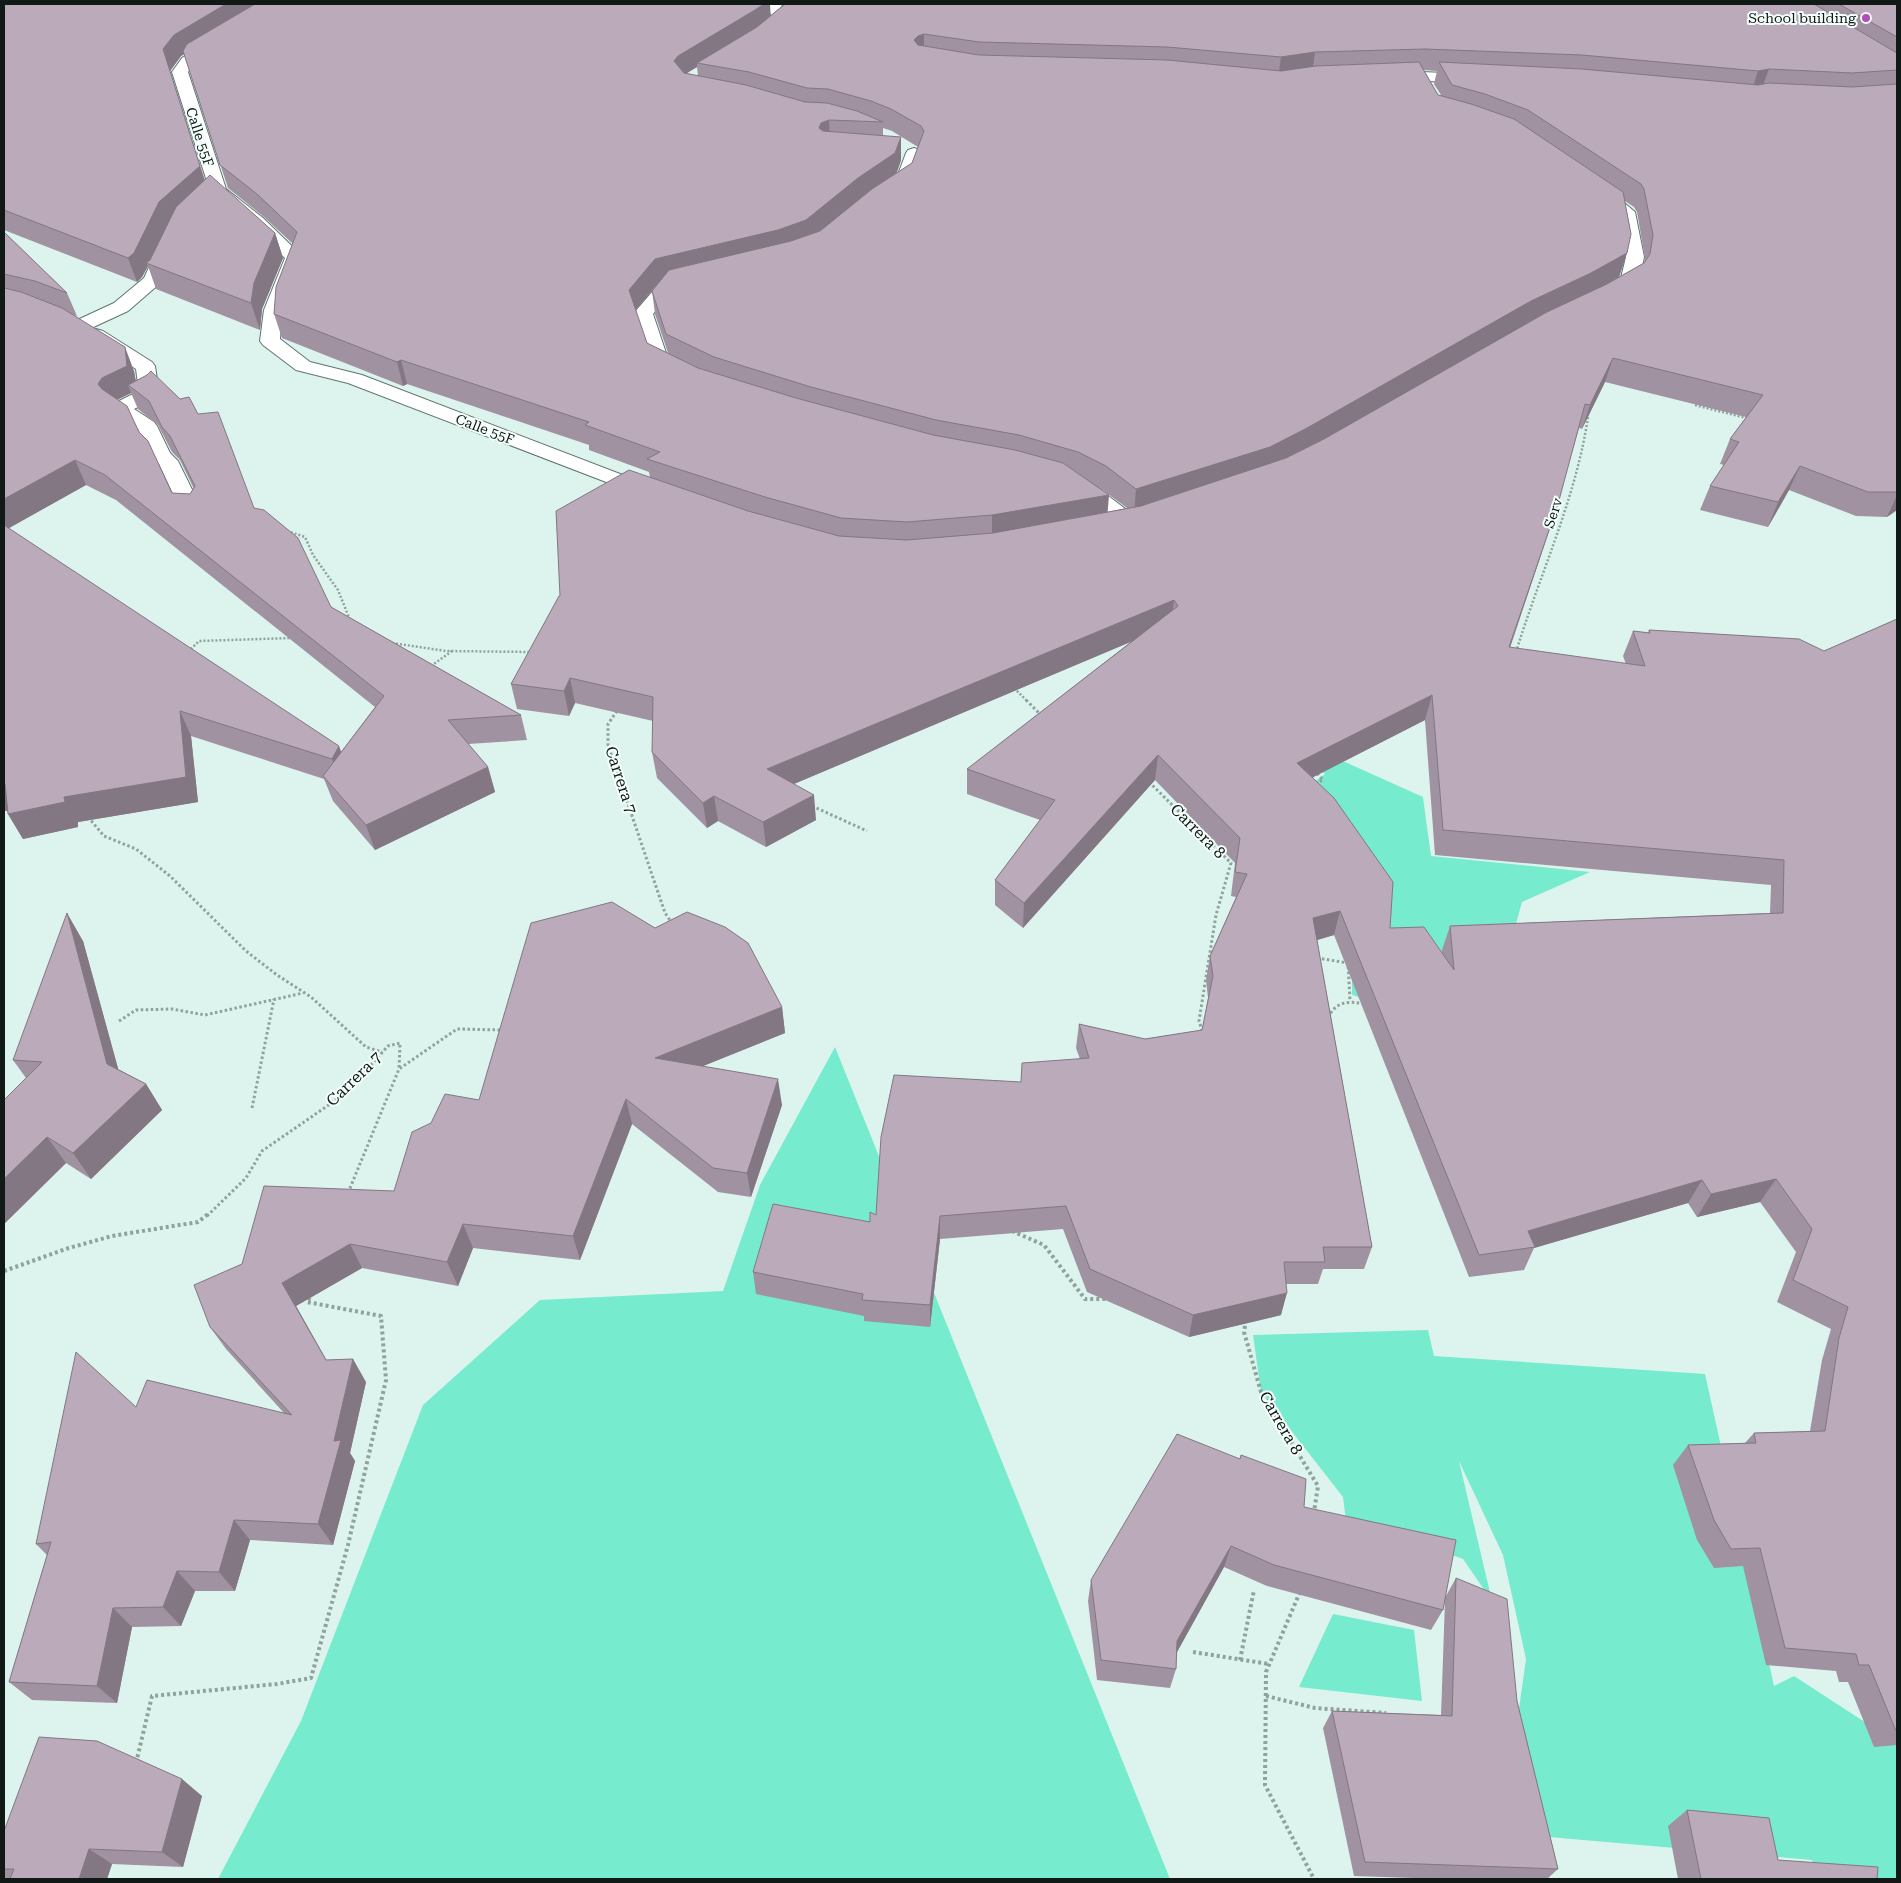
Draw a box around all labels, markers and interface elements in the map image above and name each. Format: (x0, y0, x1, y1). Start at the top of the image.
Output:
place label: School building (1748, 10, 1856, 26)
marker: School building (1860, 12, 1872, 24)
street label: Calle 55F (183, 105, 217, 169)
street label: Calle 55F (453, 410, 517, 448)
street label: Serv (1541, 495, 1566, 530)
street label: Carrera 7 (601, 744, 641, 816)
street label: Carrera 8 (1167, 800, 1229, 862)
street label: Carrera 7 (322, 1048, 386, 1110)
street label: Carrera 8 (1255, 1388, 1307, 1458)

